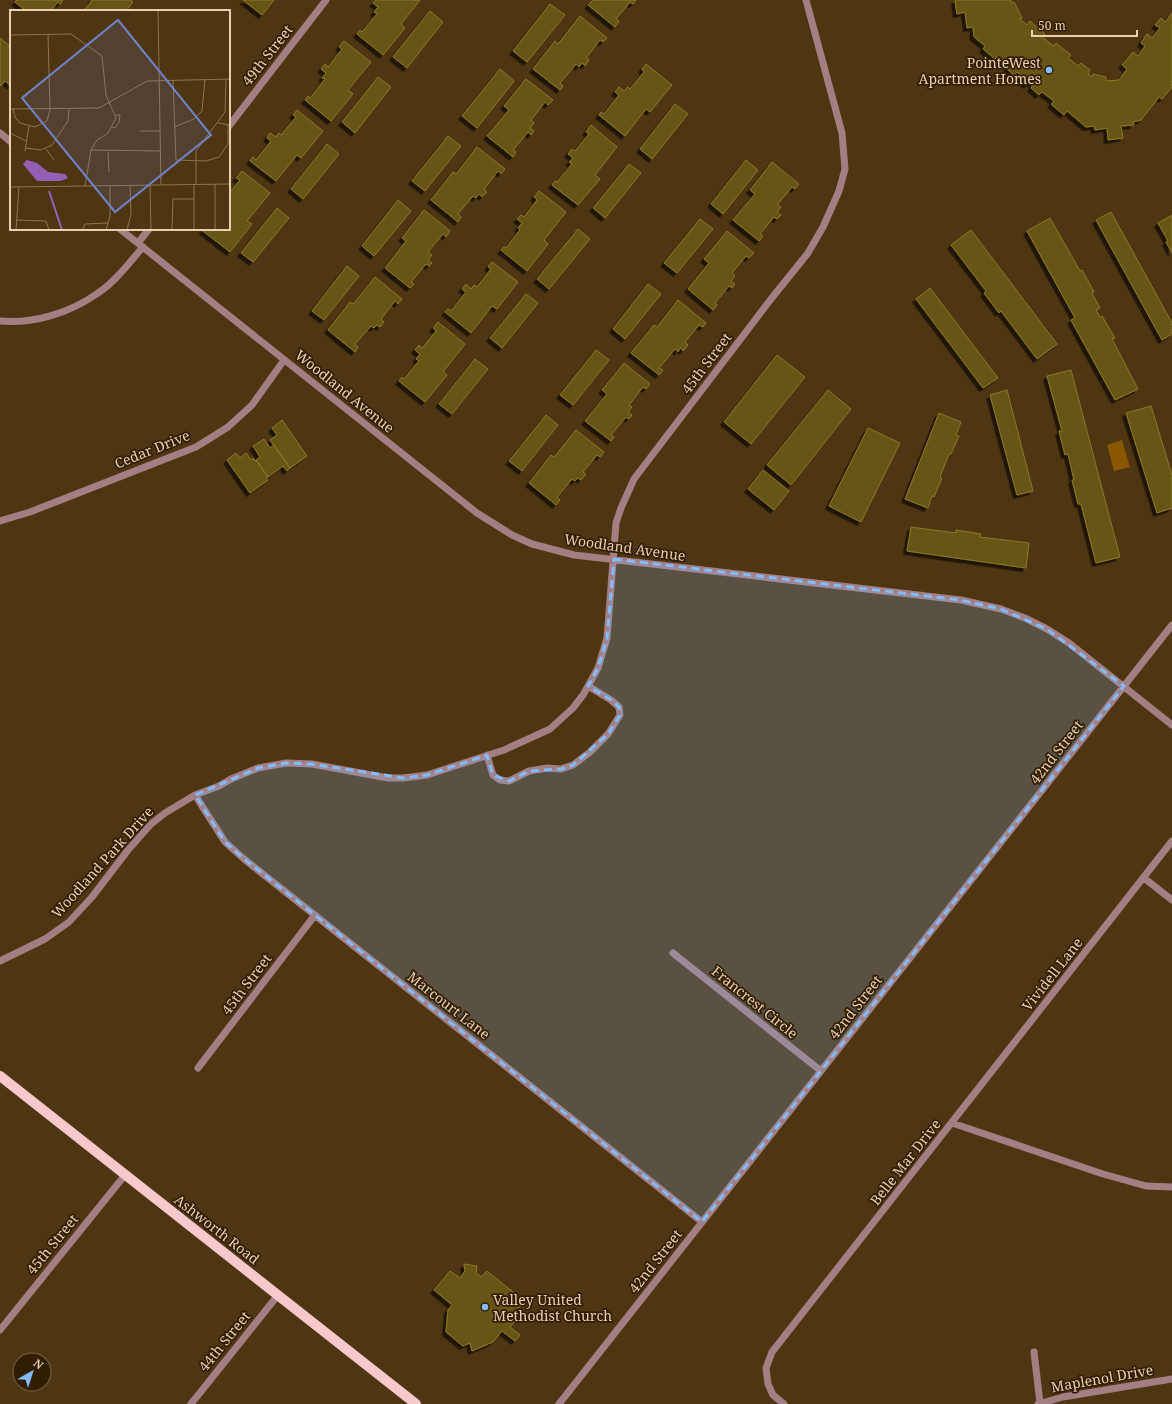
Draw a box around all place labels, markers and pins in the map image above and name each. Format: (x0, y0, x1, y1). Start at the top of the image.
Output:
place label: PointeWest Apartment Homes (919, 53, 1041, 88)
marker: PointeWest Apartment Homes (1044, 65, 1054, 75)
place label: Valley United Methodist Church (493, 1290, 612, 1325)
marker: Valley United Methodist Church (480, 1302, 490, 1312)

